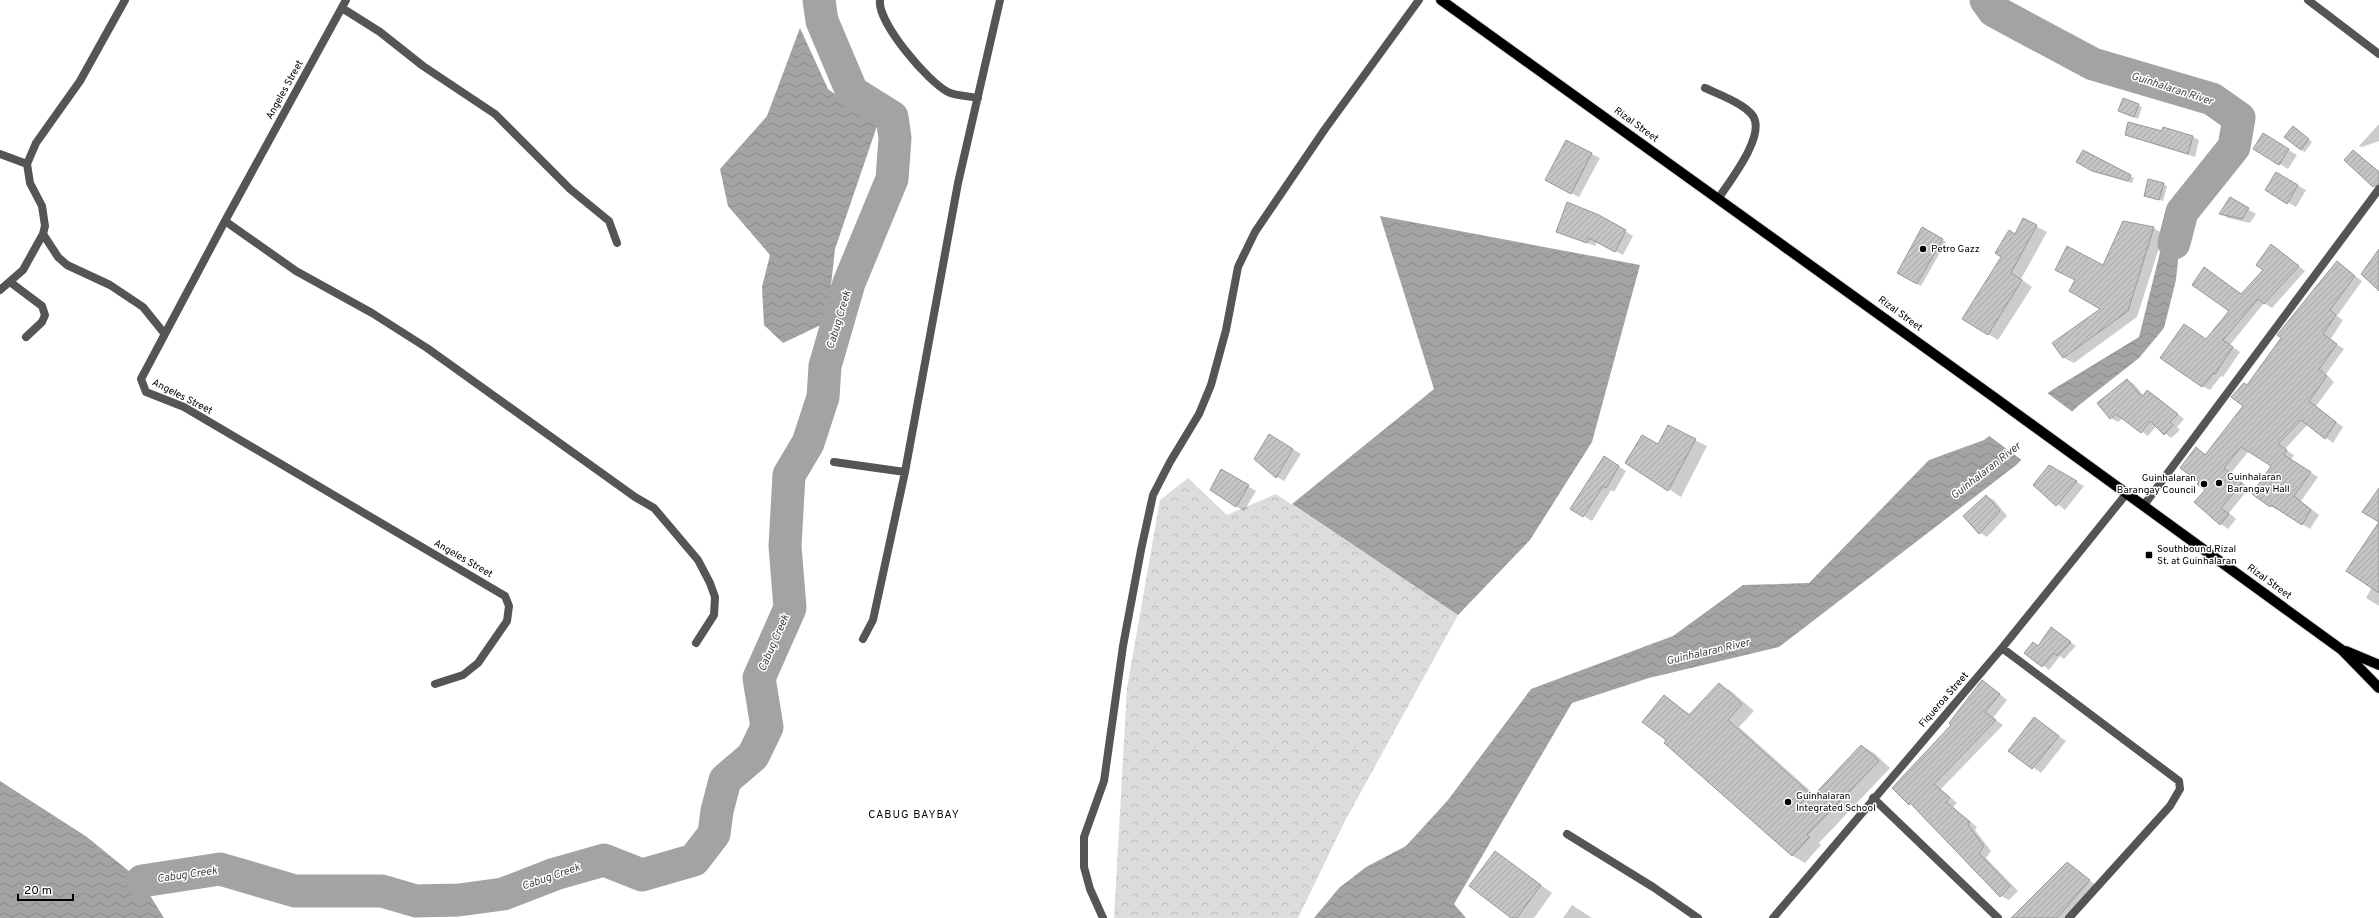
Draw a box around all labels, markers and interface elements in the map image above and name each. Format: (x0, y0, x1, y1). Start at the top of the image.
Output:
street label: Angeles Street (263, 58, 307, 122)
water label: Guinhalaran River (2129, 69, 2215, 109)
street label: Rizal Street (1611, 104, 1661, 146)
place label: Petro Gazz (1931, 243, 1980, 256)
marker: Petro Gazz (1918, 244, 1928, 254)
water label: Cabug Creek (823, 289, 855, 351)
street label: Rizal Street (1875, 293, 1925, 335)
street label: Angeles Street (150, 376, 215, 418)
water label: Guinhalaran River (1948, 439, 2024, 503)
place label: Guinhalaran Barangay Hall (2227, 471, 2290, 496)
place label: Guinhalaran Barangay Council (2117, 472, 2196, 497)
marker: Guinhalaran Barangay Hall (2214, 478, 2224, 488)
marker: Guinhalaran Barangay Council (2199, 479, 2209, 489)
street label: Angeles Street (431, 537, 495, 581)
place label: Southbound Rizal St. at Guinhalaran (2157, 543, 2237, 568)
marker: Southbound Rizal St. at Guinhalaran (2144, 550, 2154, 560)
street label: Rizal Street (2244, 561, 2294, 603)
water label: Cabug Creek (755, 612, 793, 674)
water label: Guinhalaran River (1665, 635, 1752, 668)
street label: Fiqueroa Street (1916, 669, 1972, 730)
place label: Guinhalaran Integrated School (1796, 790, 1876, 815)
marker: Guinhalaran Integrated School (1783, 797, 1793, 807)
district label: CABUG BAYBAY (868, 808, 960, 822)
water label: Cabug Creek (520, 860, 582, 893)
water label: Cabug Creek (156, 864, 218, 886)
scale bar (18, 876, 73, 902)
text: 20 m (24, 883, 52, 899)

